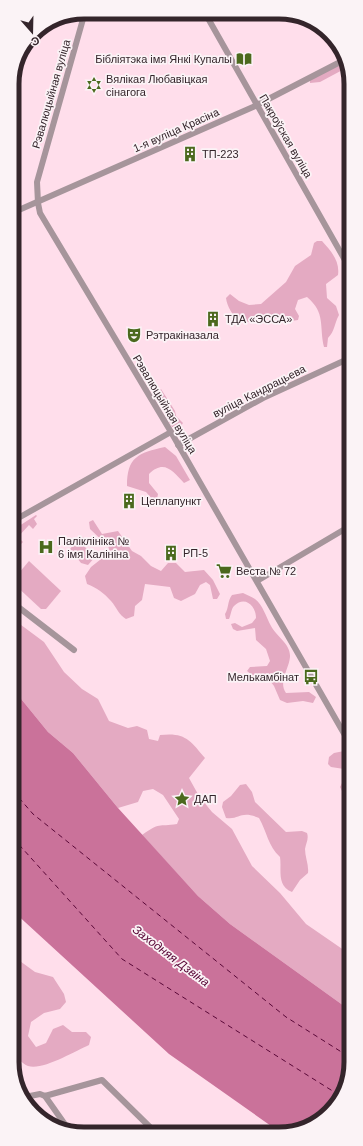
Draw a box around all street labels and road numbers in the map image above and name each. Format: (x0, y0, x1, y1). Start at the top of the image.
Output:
street label: Рэвалюцыйная вуліца (30, 37, 73, 150)
street label: Пакроўская вуліца (257, 92, 315, 181)
street label: 1-я вуліца Красіна (131, 105, 222, 154)
street label: Рэвалюцыйная вуліца (131, 353, 200, 456)
street label: вуліца Кандрацьева (211, 362, 308, 420)

